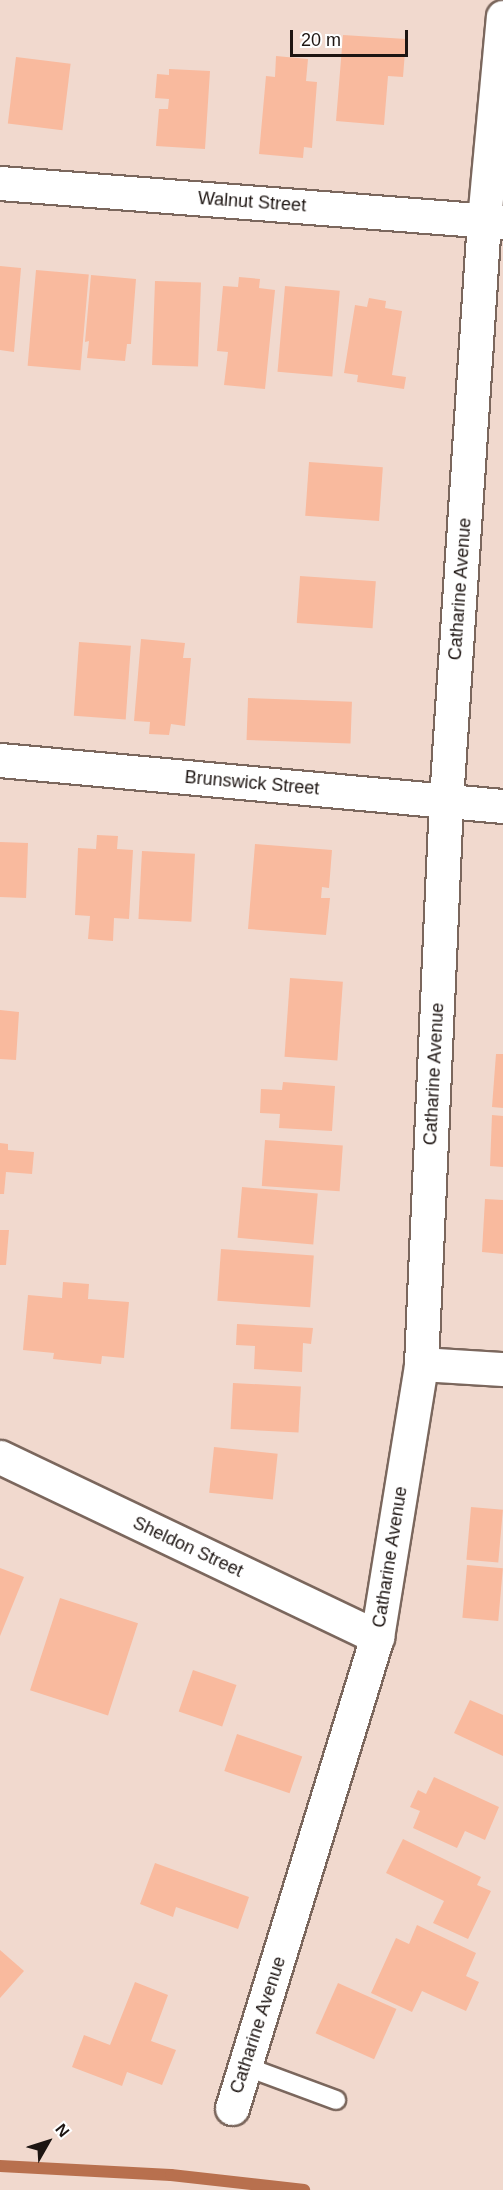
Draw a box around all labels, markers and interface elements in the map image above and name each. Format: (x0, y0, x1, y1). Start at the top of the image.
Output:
scale bar (293, 18, 412, 56)
text: 20 m (301, 30, 341, 50)
street label: Walnut Street (197, 187, 307, 217)
street label: Catharine Avenue (444, 517, 476, 661)
street label: Brunswick Street (184, 766, 320, 800)
street label: Catharine Avenue (419, 1002, 449, 1146)
street label: Catharine Avenue (368, 1484, 412, 1630)
street label: Sheldon Street (129, 1512, 247, 1582)
street label: Catharine Avenue (226, 1953, 290, 2097)
north arrow (18, 2112, 78, 2172)
text: N (52, 2121, 73, 2140)

